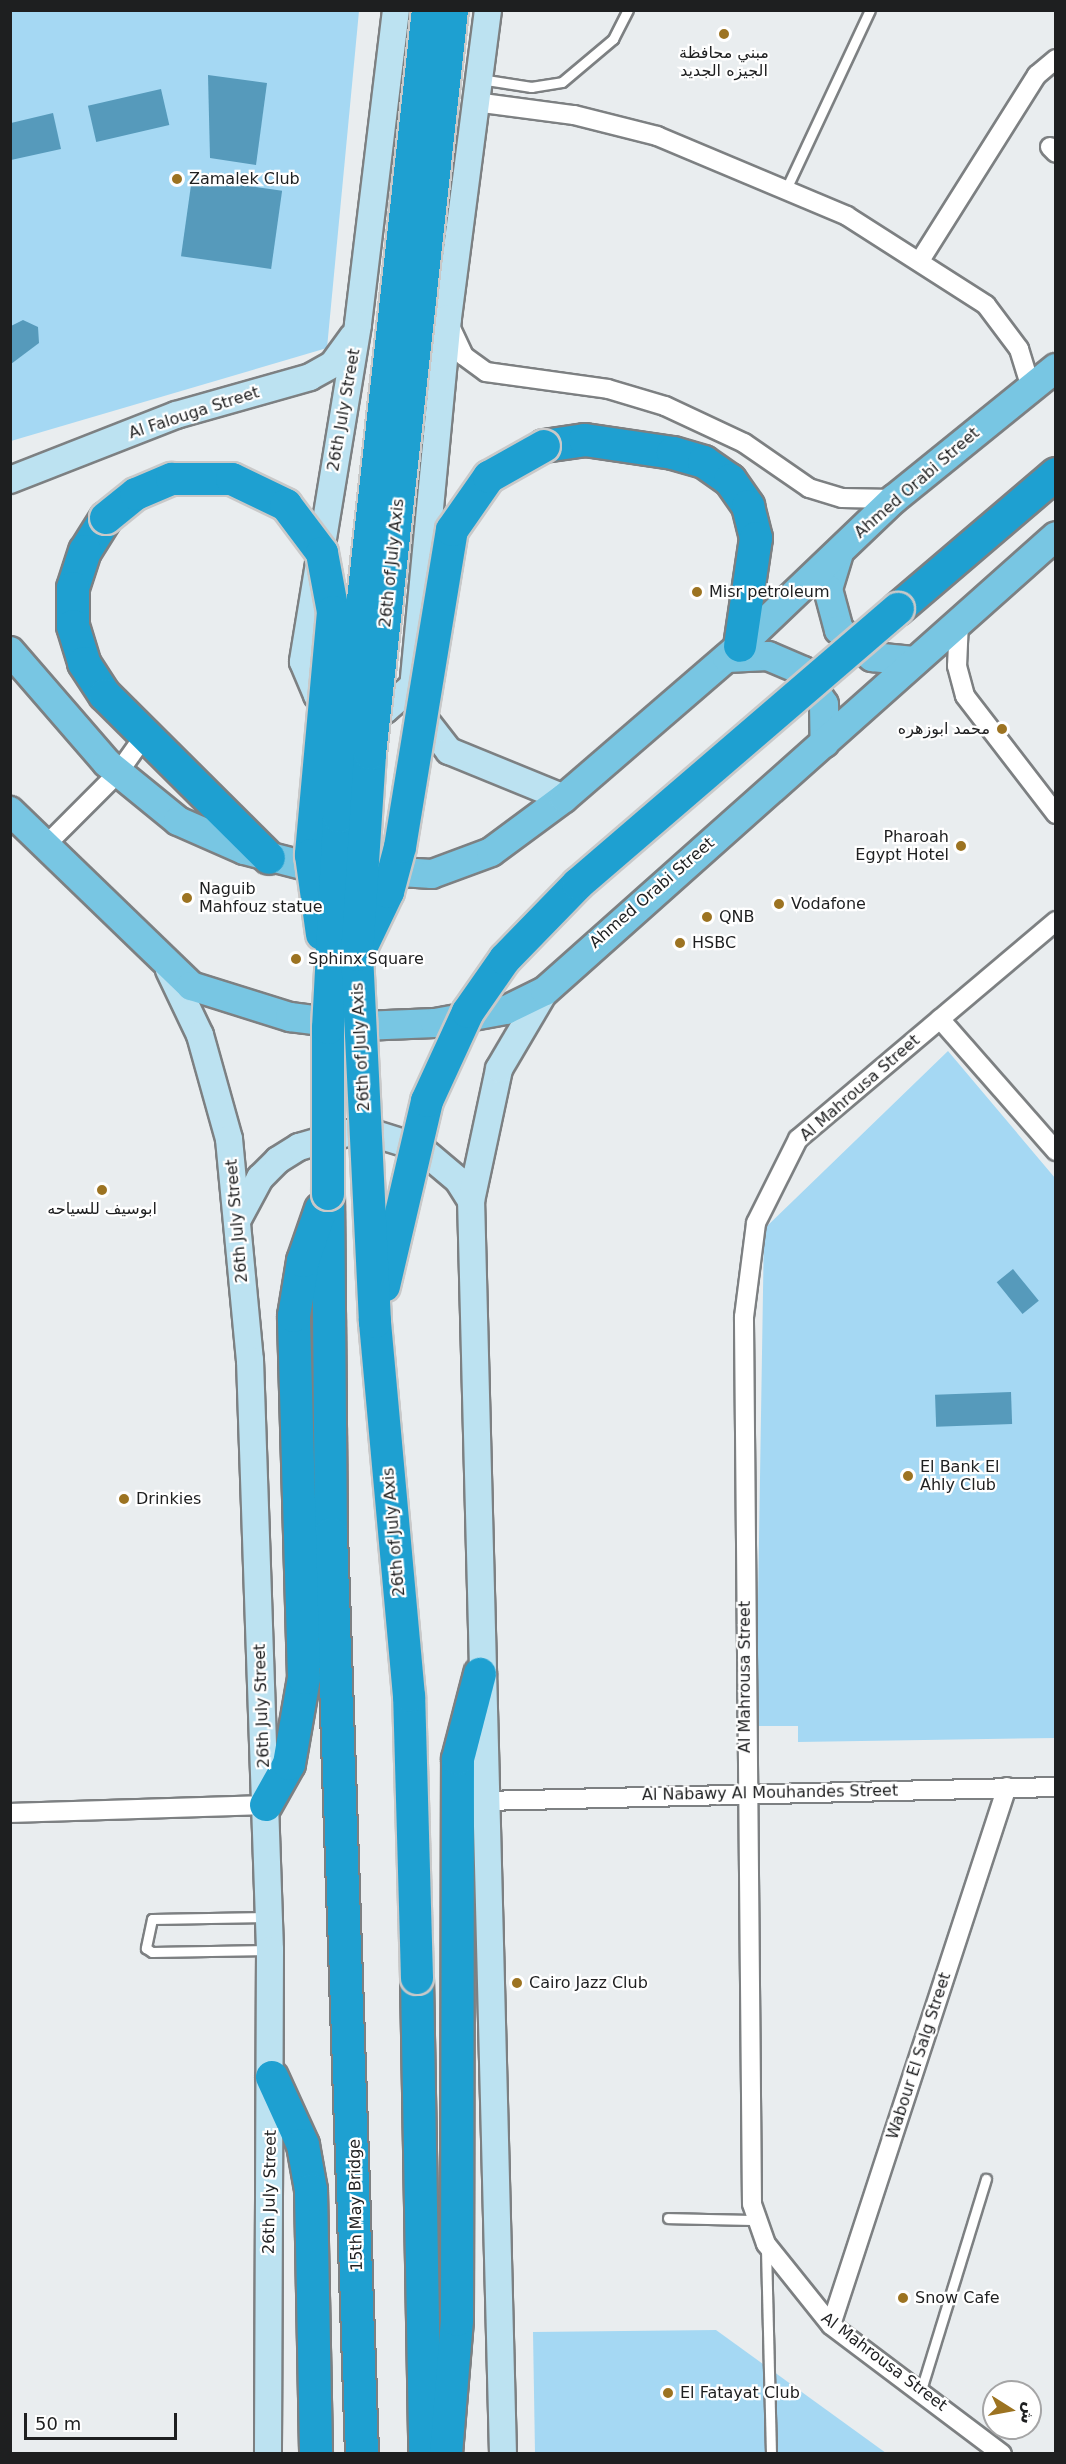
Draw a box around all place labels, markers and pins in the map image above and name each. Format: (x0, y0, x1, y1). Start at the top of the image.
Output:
marker: مبني محافظة الجيزه الجديد (717, 27, 731, 41)
place label: مبني محافظة الجيزه الجديد (679, 43, 769, 81)
place label: Zamalek Club (189, 169, 300, 189)
marker: Zamalek Club (170, 172, 184, 186)
place label: Misr petroleum (709, 582, 830, 602)
marker: Misr petroleum (690, 585, 704, 599)
place label: محمد ابوزهره (898, 719, 990, 739)
marker: محمد ابوزهره (995, 722, 1009, 736)
place label: Pharoah Egypt Hotel (855, 827, 949, 865)
marker: Pharoah Egypt Hotel (954, 839, 968, 853)
place label: Naguib Mahfouz statue (199, 879, 322, 917)
marker: Naguib Mahfouz statue (180, 891, 194, 905)
place label: Vodafone (791, 894, 866, 914)
marker: Vodafone (772, 897, 786, 911)
place label: QNB (719, 907, 755, 927)
marker: QNB (700, 910, 714, 924)
place label: HSBC (692, 933, 736, 953)
marker: HSBC (673, 936, 687, 950)
place label: Sphinx Square (308, 949, 424, 969)
marker: Sphinx Square (289, 952, 303, 966)
marker: ابوسيف للسياحه (95, 1183, 109, 1197)
place label: ابوسيف للسياحه (47, 1199, 157, 1219)
place label: El Bank El Ahly Club (920, 1457, 999, 1495)
marker: El Bank El Ahly Club (901, 1469, 915, 1483)
place label: Drinkies (136, 1489, 201, 1509)
marker: Drinkies (117, 1492, 131, 1506)
place label: Cairo Jazz Club (529, 1973, 648, 1993)
marker: Cairo Jazz Club (510, 1976, 524, 1990)
place label: Snow Cafe (915, 2288, 1000, 2308)
marker: Snow Cafe (896, 2291, 910, 2305)
place label: El Fatayat Club (680, 2383, 800, 2403)
marker: El Fatayat Club (661, 2386, 675, 2400)

